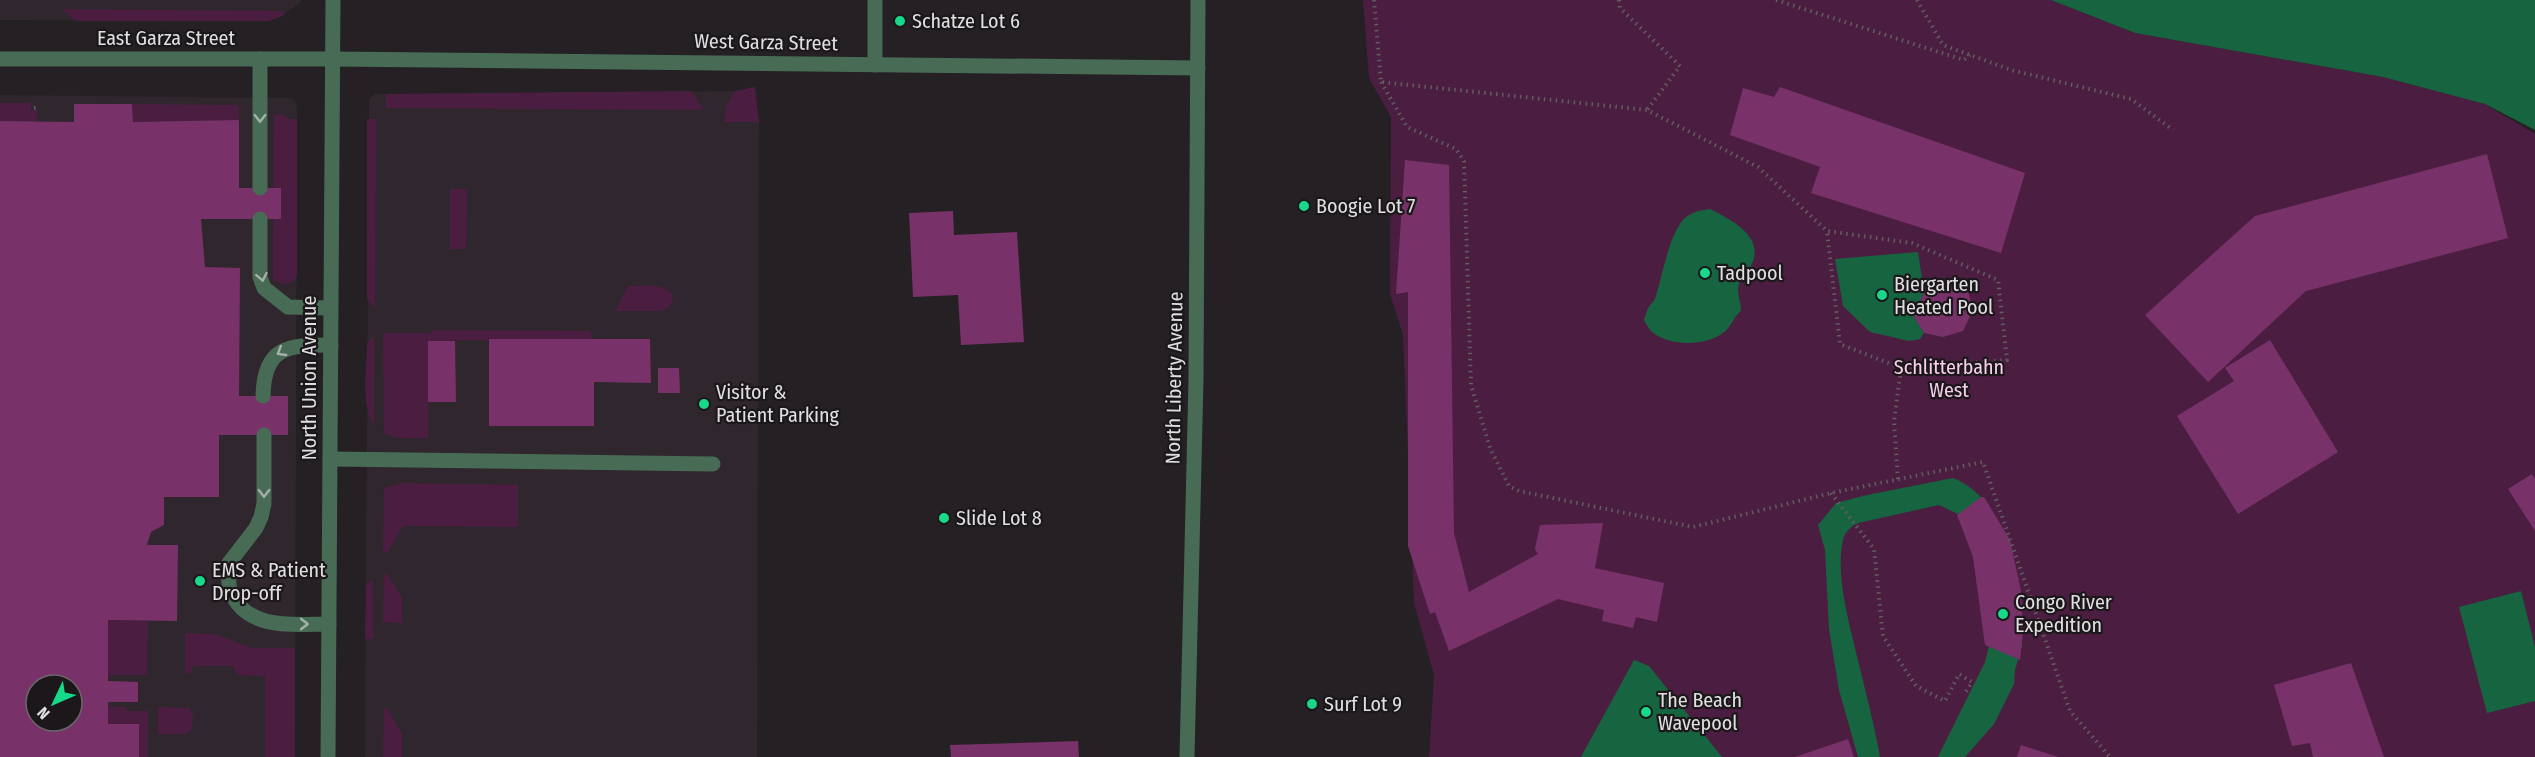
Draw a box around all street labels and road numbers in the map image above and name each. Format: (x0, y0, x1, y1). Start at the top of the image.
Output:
street label: East Garza Street (97, 26, 235, 50)
street label: West Garza Street (694, 29, 839, 55)
street label: North Liberty Avenue (1160, 291, 1188, 465)
street label: North Union Avenue (297, 296, 321, 460)

